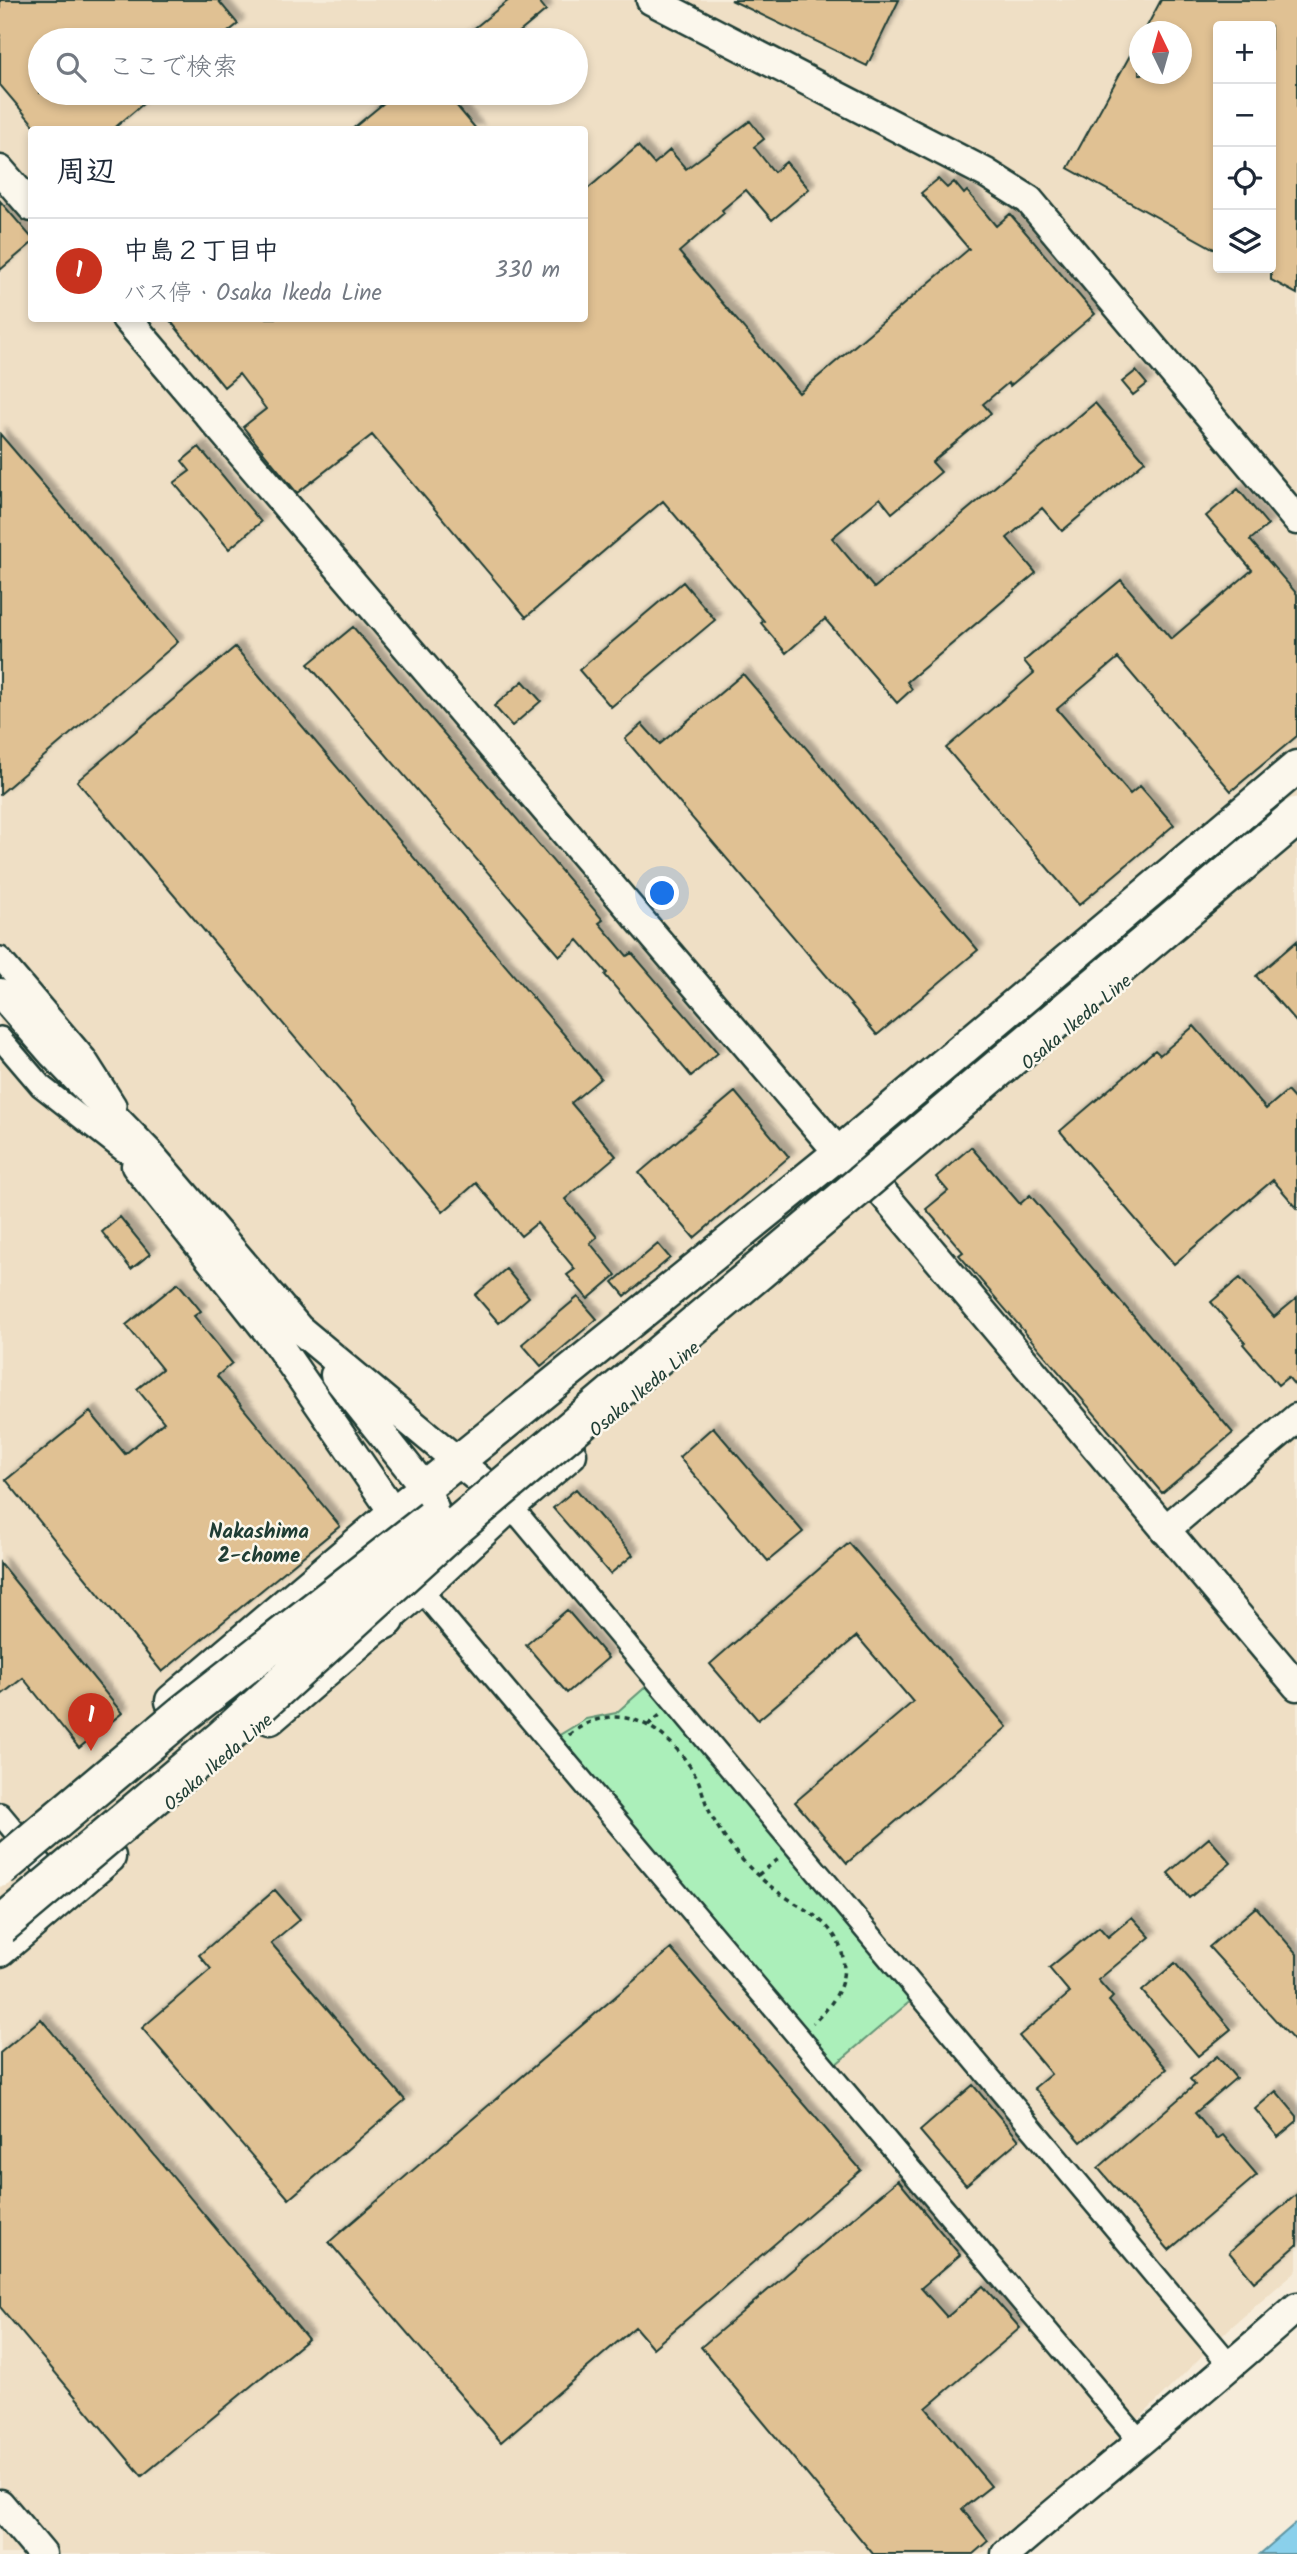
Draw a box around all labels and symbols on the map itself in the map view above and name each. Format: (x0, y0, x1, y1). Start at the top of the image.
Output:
north arrow (1129, 21, 1192, 84)
your location (645, 876, 679, 910)
street label: Osaka Ikeda Line (1015, 967, 1139, 1079)
street label: Osaka Ikeda Line (583, 1334, 707, 1446)
district label: Nakashima 2-chome (209, 1516, 309, 1573)
pin: 1 (68, 1693, 114, 1751)
street label: Osaka Ikeda Line (157, 1706, 281, 1819)

